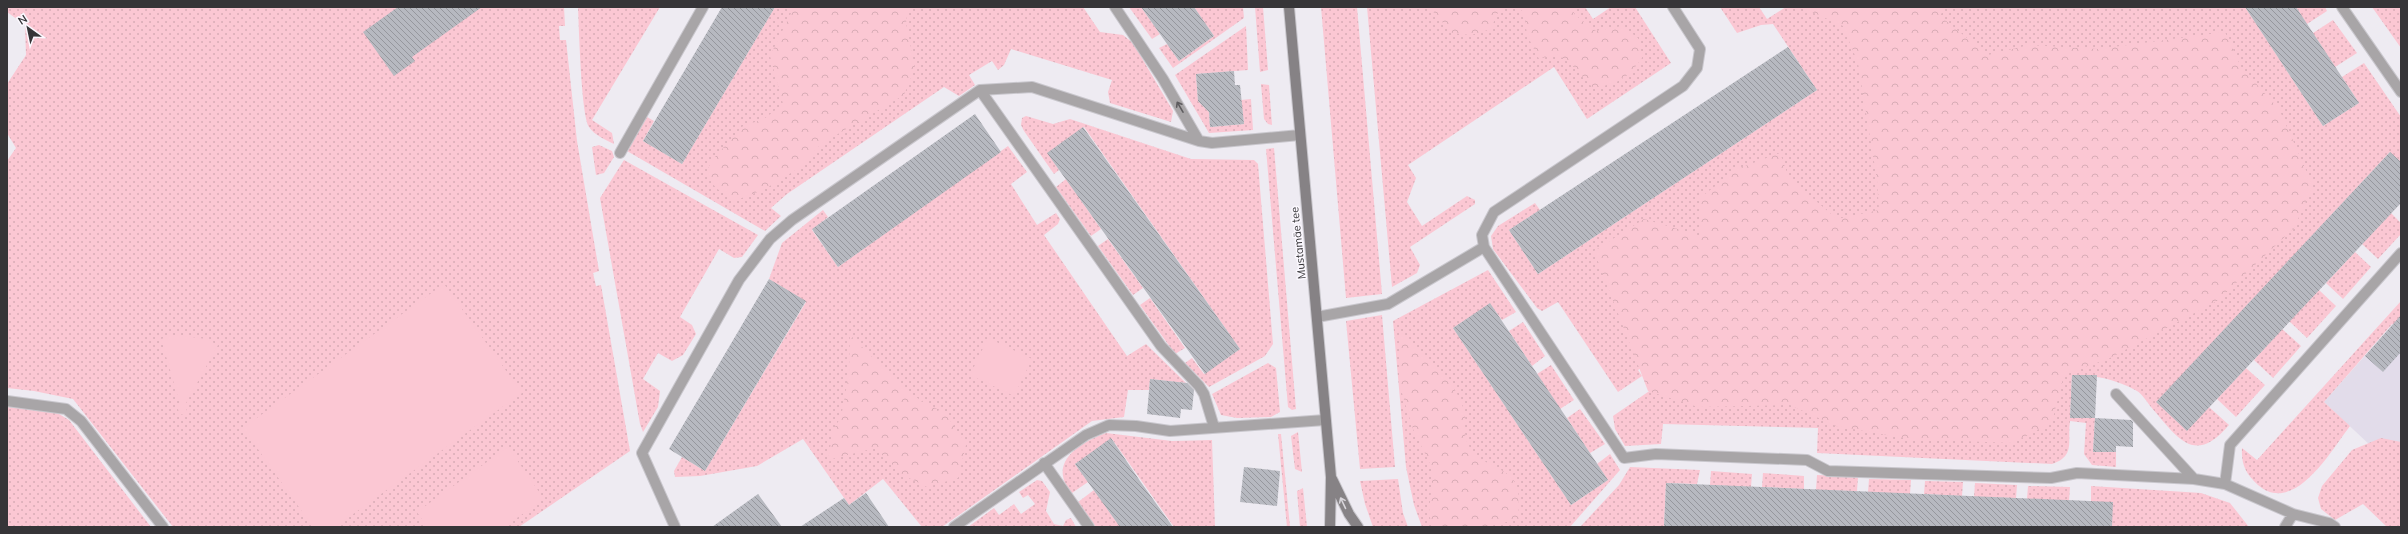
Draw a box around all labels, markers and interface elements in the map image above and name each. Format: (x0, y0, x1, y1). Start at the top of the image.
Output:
north arrow (8, 8, 48, 48)
text: N (15, 11, 30, 28)
one-way arrow (1175, 101, 1183, 113)
street label: Mustamäe tee (1287, 206, 1309, 280)
one-way arrow (1339, 497, 1346, 509)

